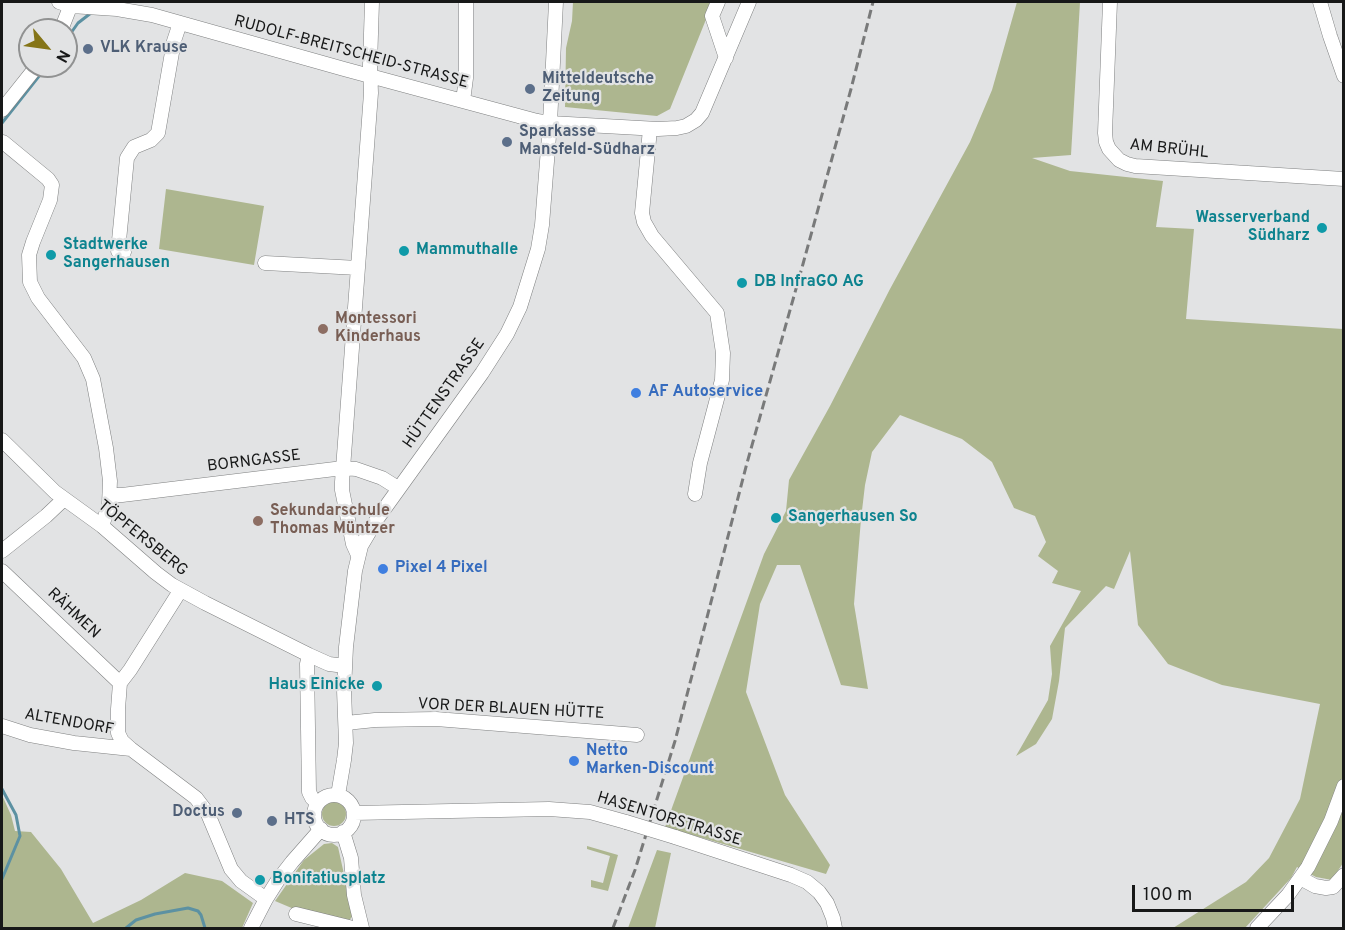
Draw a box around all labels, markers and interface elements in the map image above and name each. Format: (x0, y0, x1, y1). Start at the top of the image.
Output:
street label: RUDOLF-BREITSCHEID-STRASSE (232, 12, 470, 94)
north arrow (18, 18, 78, 78)
place label: VLK Krause (100, 39, 188, 59)
marker: VLK Krause (81, 42, 95, 56)
text: N (50, 46, 74, 66)
place label: Mitteldeutsche Zeitung (542, 70, 654, 108)
marker: Mitteldeutsche Zeitung (523, 82, 537, 96)
place label: Sparkasse Mansfeld-Südharz (519, 123, 655, 161)
marker: Sparkasse Mansfeld-Südharz (500, 135, 514, 149)
street label: AM BRÜHL (1129, 136, 1209, 164)
place label: Wasserverband Südharz (1195, 209, 1310, 247)
marker: Wasserverband Südharz (1315, 221, 1329, 235)
place label: Stadtwerke Sangerhausen (63, 236, 170, 274)
place label: Mammuthalle (416, 241, 518, 261)
marker: Mammuthalle (397, 244, 411, 258)
marker: Stadtwerke Sangerhausen (44, 248, 58, 262)
place label: DB InfraGO AG (754, 273, 864, 293)
marker: DB InfraGO AG (735, 276, 749, 290)
place label: Montessori Kinderhaus (335, 310, 421, 348)
marker: Montessori Kinderhaus (316, 322, 330, 336)
street label: HÜTTENSTRASSE (400, 335, 490, 453)
place label: AF Autoservice (648, 383, 763, 403)
marker: AF Autoservice (629, 386, 643, 400)
street label: BORNGASSE (206, 447, 302, 477)
street label: TÖPFERSBERG (93, 497, 191, 581)
place label: Sekundarschule Thomas Müntzer (270, 502, 395, 540)
place label: Sangerhausen So (788, 508, 918, 528)
marker: Sangerhausen So (769, 511, 783, 525)
marker: Sekundarschule Thomas Müntzer (251, 514, 265, 528)
place label: Pixel 4 Pixel (395, 559, 488, 579)
marker: Pixel 4 Pixel (376, 562, 390, 576)
street label: RÄHMEN (42, 585, 104, 643)
place label: Haus Einicke (269, 676, 365, 696)
marker: Haus Einicke (370, 679, 384, 693)
street label: VOR DER BLAUEN HÜTTE (417, 696, 605, 724)
street label: ALTENDORF (23, 706, 115, 740)
place label: Netto Marken-Discount (586, 742, 714, 780)
marker: Netto Marken-Discount (567, 754, 581, 768)
street label: HASENTORSTRASSE (594, 789, 744, 851)
place label: Doctus (172, 803, 225, 823)
marker: Doctus (230, 806, 244, 820)
place label: HTS (284, 811, 315, 831)
marker: HTS (265, 814, 279, 828)
place label: Bonifatiusplatz (272, 870, 386, 890)
marker: Bonifatiusplatz (253, 873, 267, 887)
scale bar (1135, 873, 1297, 911)
text: 100 m (1143, 884, 1192, 907)

